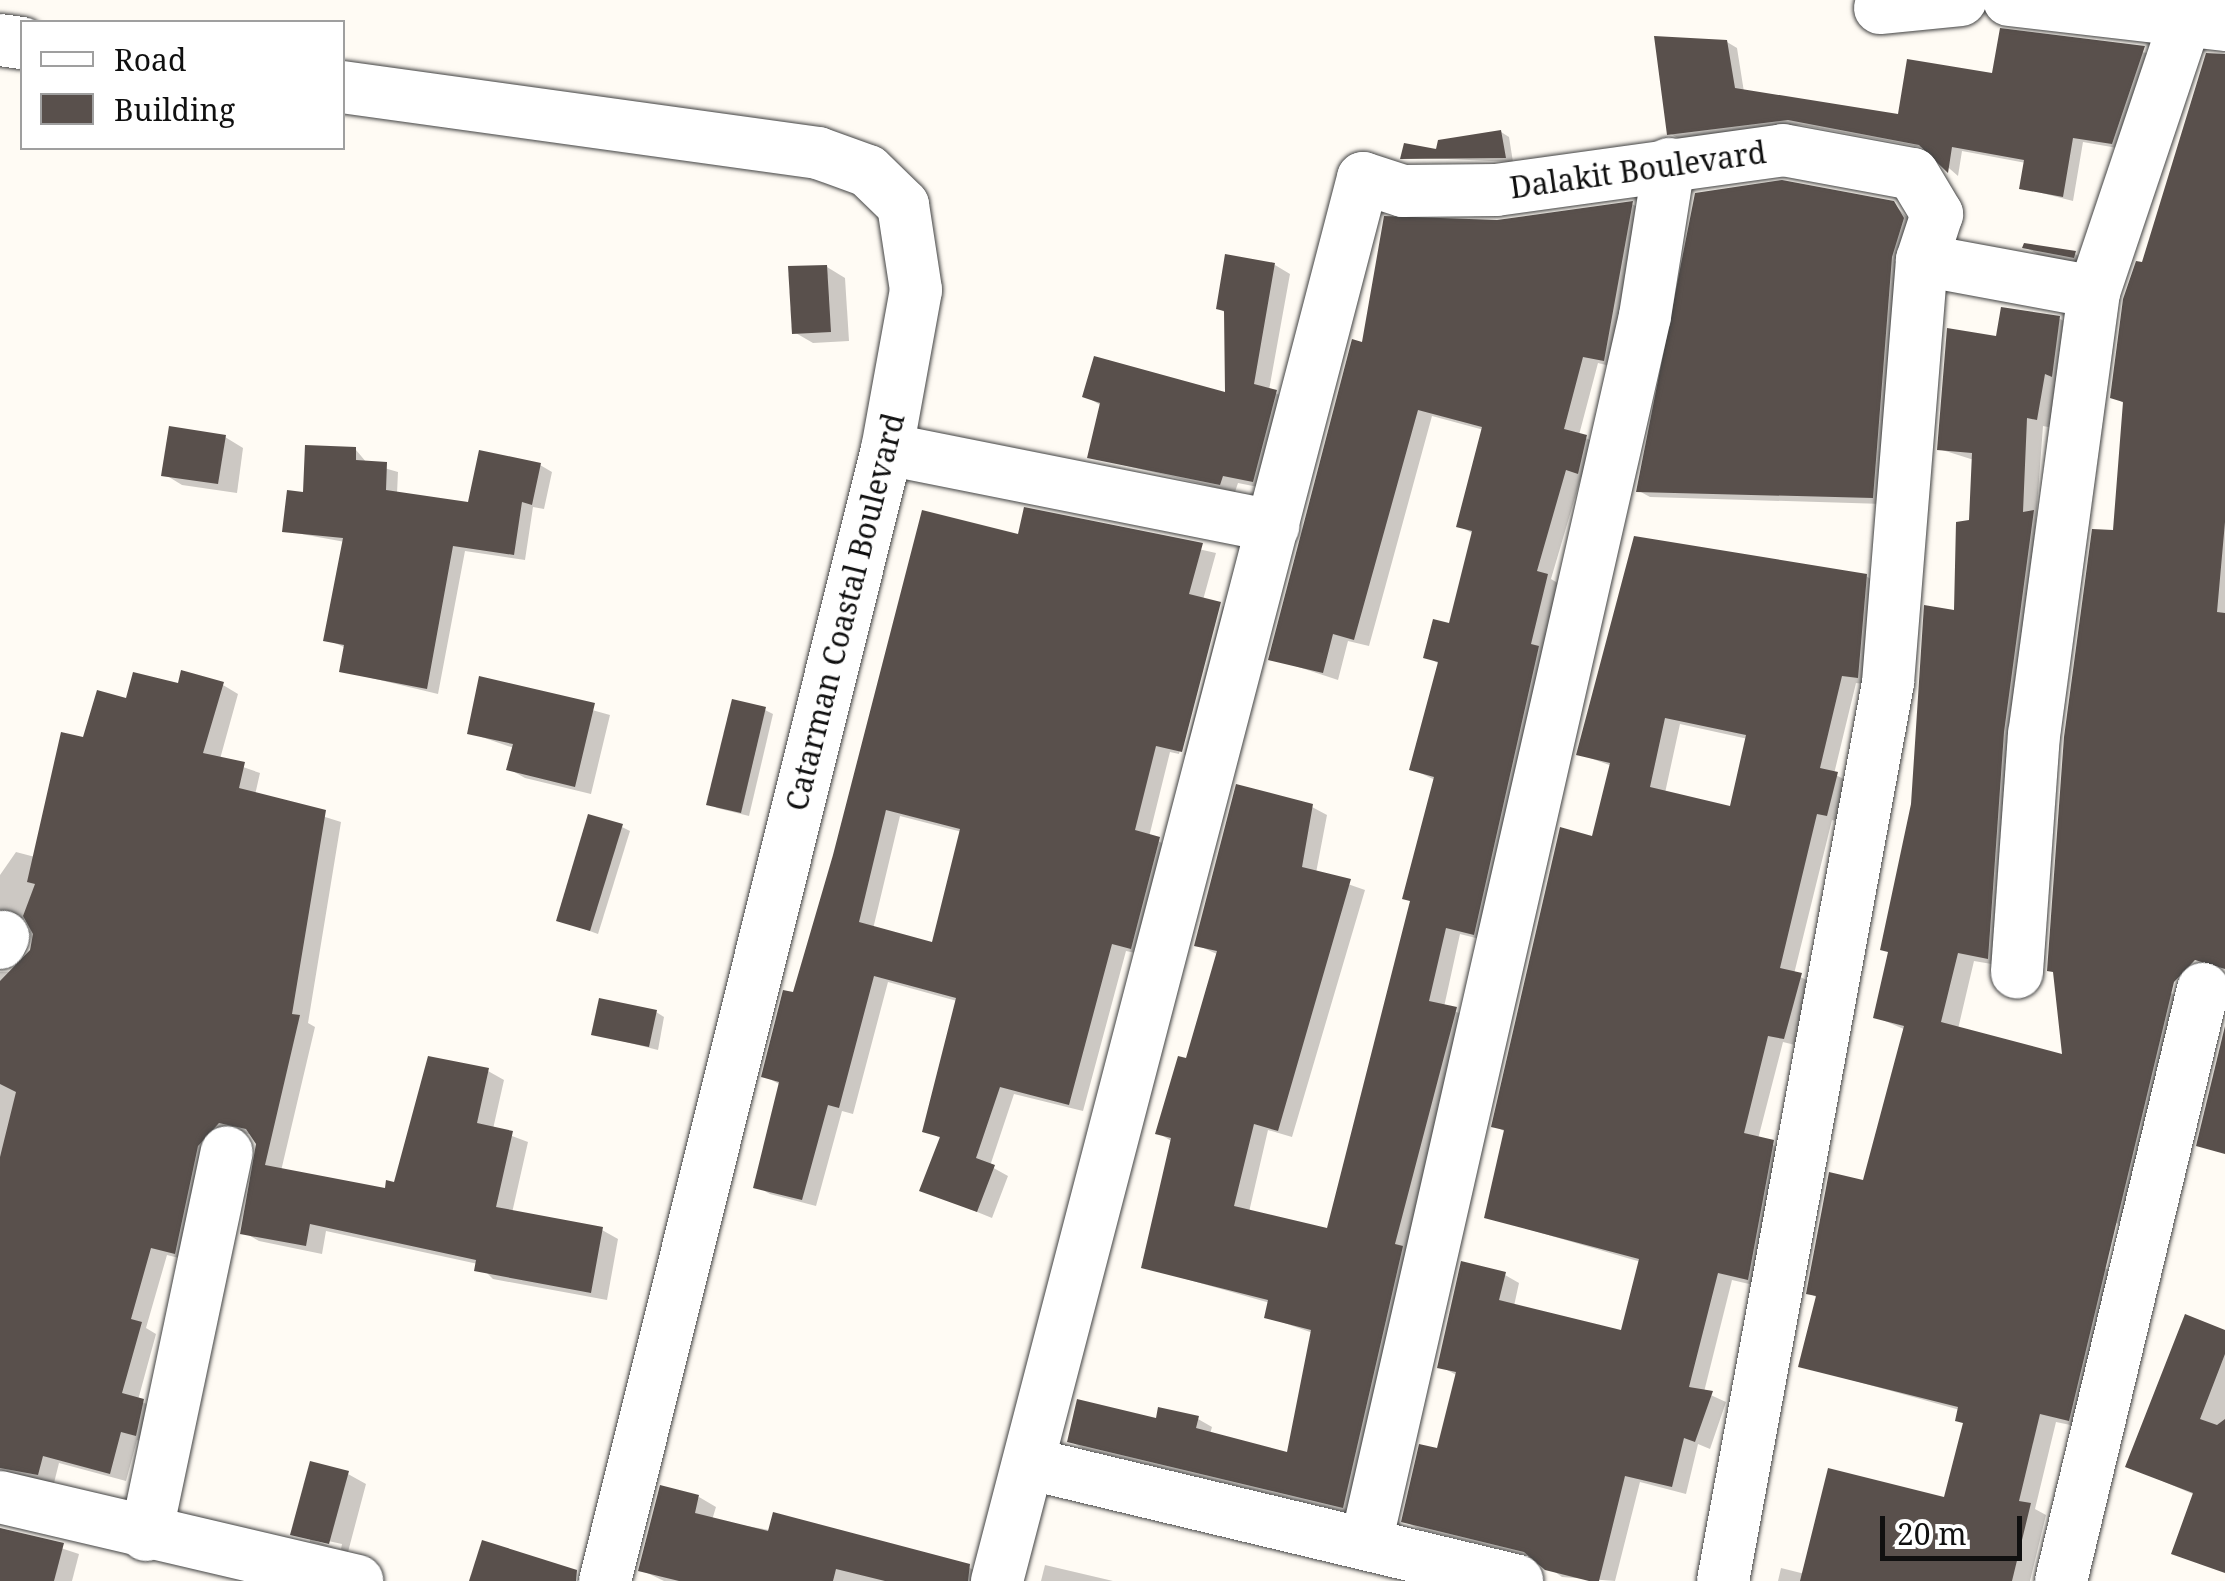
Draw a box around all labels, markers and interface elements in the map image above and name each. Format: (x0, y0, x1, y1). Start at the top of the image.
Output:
legend (20, 20, 345, 150)
text: Road (114, 39, 186, 80)
text: Building (114, 89, 235, 130)
street label: Dalakit Boulevard (1507, 134, 1769, 206)
street label: Catarman Coastal Boulevard (778, 410, 912, 814)
scale bar (1885, 1496, 2028, 1558)
text: 20 m (1897, 1513, 1967, 1554)

